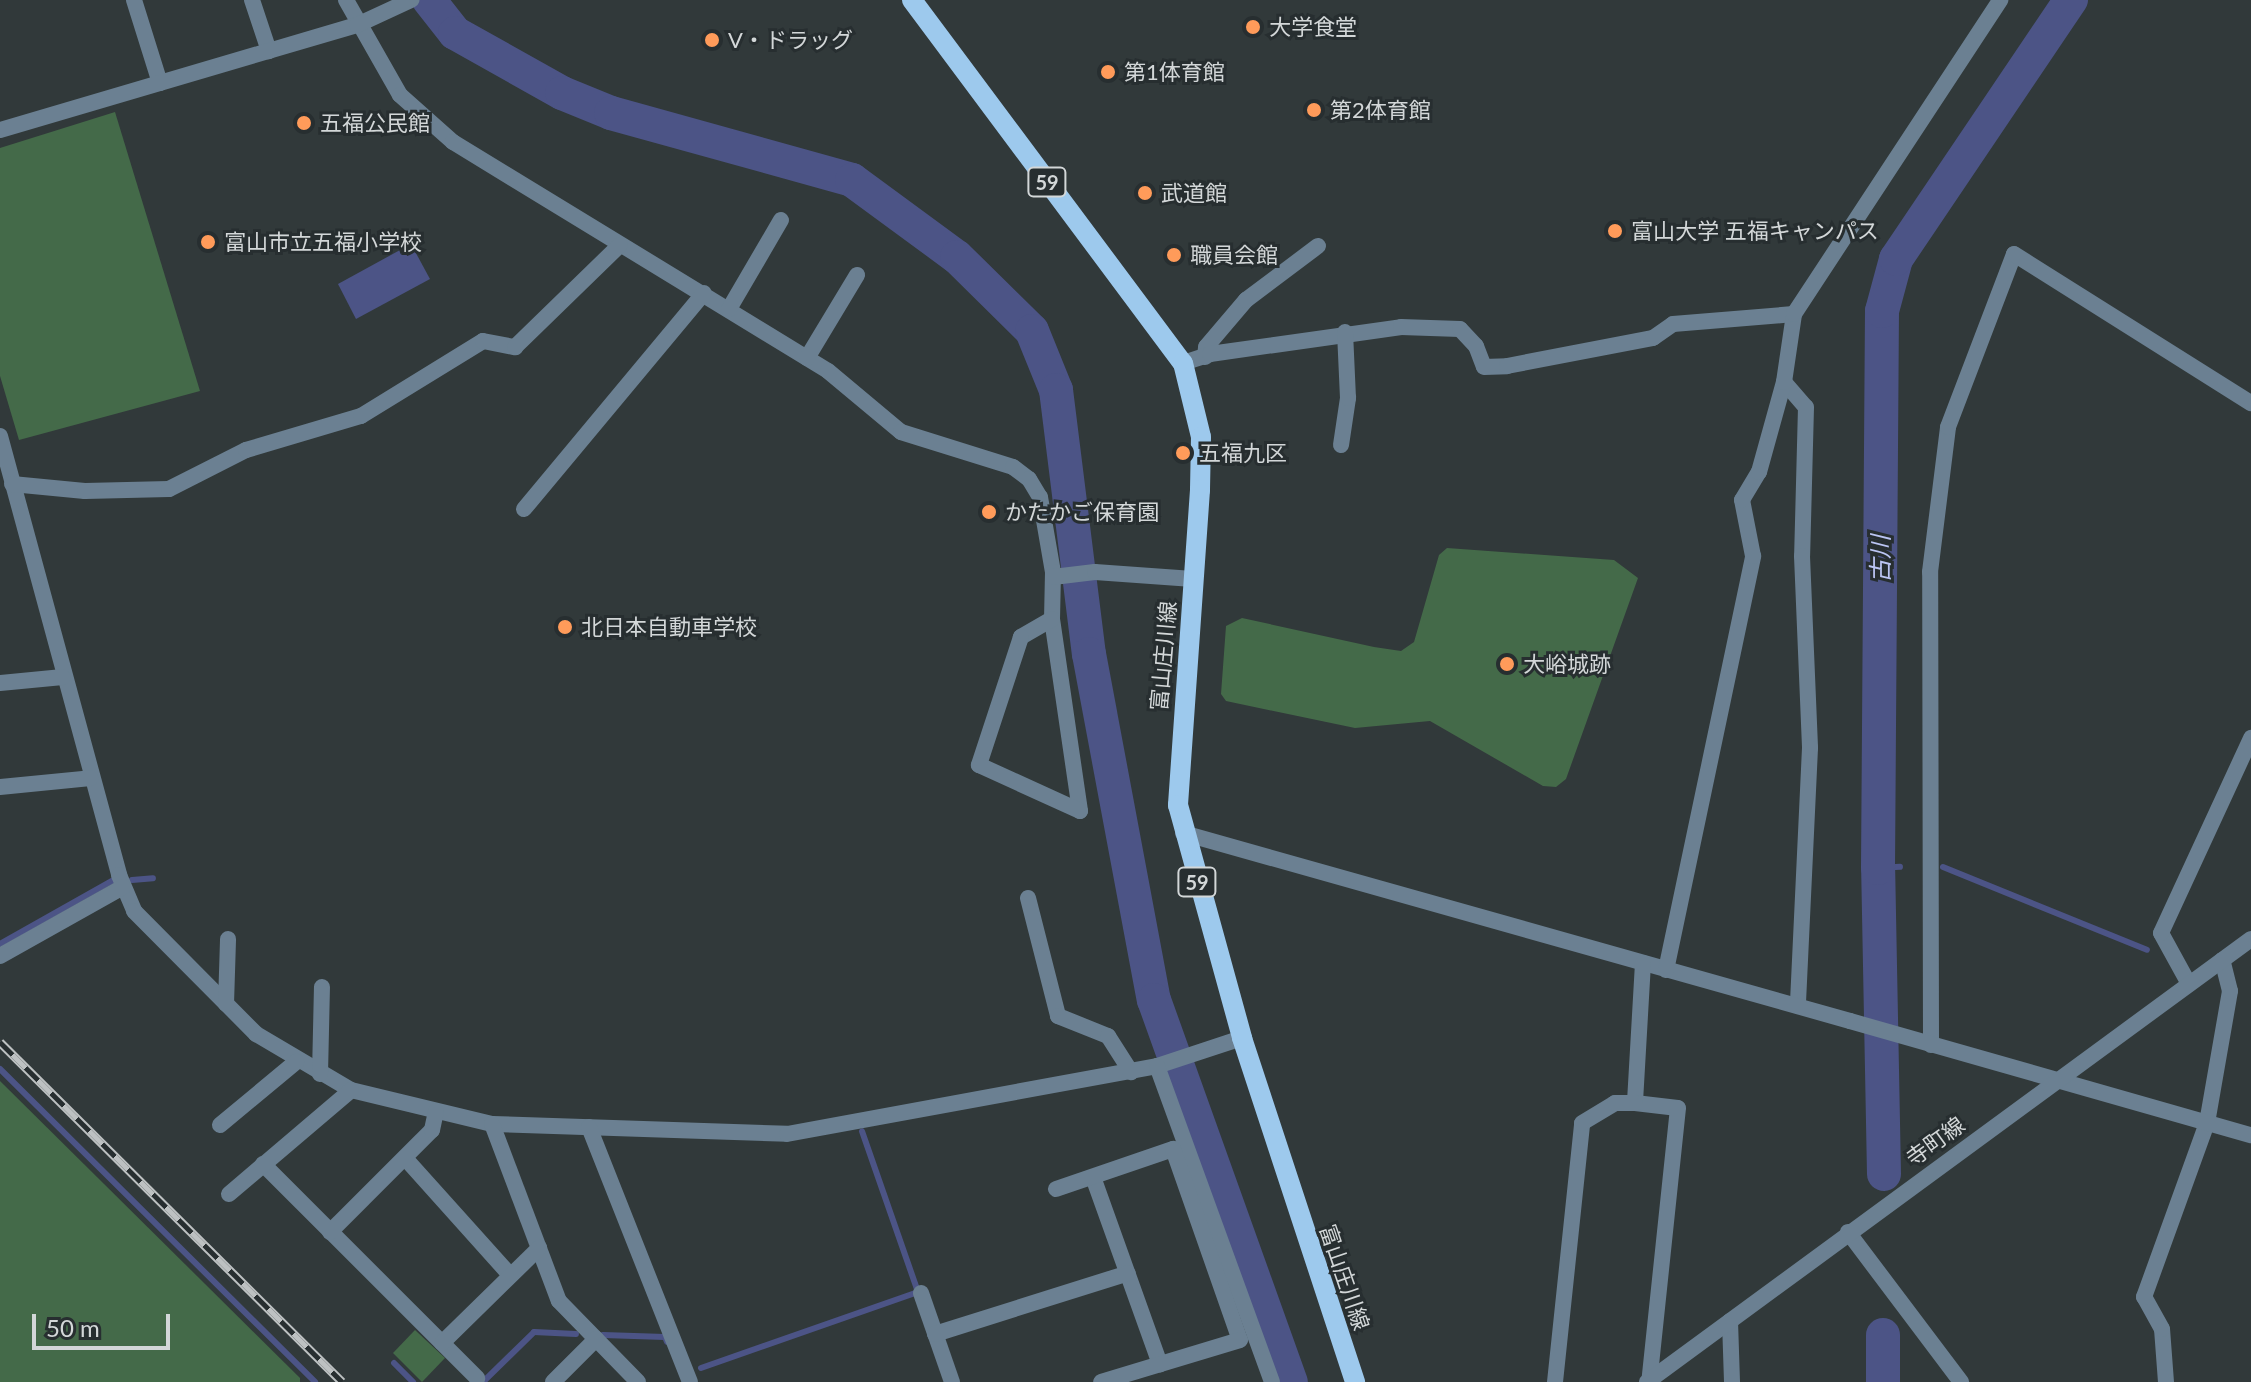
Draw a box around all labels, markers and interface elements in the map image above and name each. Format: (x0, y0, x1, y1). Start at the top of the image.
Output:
place label: 大学食堂 (1269, 14, 1357, 40)
marker: 大学食堂 (1244, 18, 1262, 36)
place label: V・ドラッグ (728, 27, 853, 53)
marker: V・ドラッグ (703, 31, 721, 49)
place label: 第1体育館 (1124, 59, 1225, 85)
marker: 第1体育館 (1099, 63, 1117, 81)
place label: 第2体育館 (1330, 97, 1431, 123)
marker: 第2体育館 (1305, 101, 1323, 119)
place label: 五福公民館 (320, 110, 430, 136)
marker: 五福公民館 (295, 114, 313, 132)
road number: 59 (1027, 166, 1067, 198)
place label: 武道館 (1161, 180, 1227, 206)
marker: 武道館 (1136, 184, 1154, 202)
place label: 富山大学 五福キャンパス (1631, 218, 1879, 244)
marker: 富山大学 五福キャンパス (1606, 222, 1624, 240)
place label: 富山市立五福小学校 (224, 229, 422, 255)
marker: 富山市立五福小学校 (199, 233, 217, 251)
place label: 職員会館 (1190, 242, 1278, 268)
marker: 職員会館 (1165, 246, 1183, 264)
place label: 五福九区 (1199, 440, 1287, 466)
marker: 五福九区 (1174, 444, 1192, 462)
place label: かたかご保育園 (1005, 499, 1159, 525)
marker: かたかご保育園 (980, 503, 998, 521)
water label: 古川 (1866, 535, 1894, 583)
street label: 富山庄川線 (1145, 600, 1181, 712)
place label: 北日本自動車学校 (581, 614, 757, 640)
marker: 北日本自動車学校 (556, 618, 574, 636)
place label: 大峪城跡 (1523, 651, 1611, 677)
marker: 大峪城跡 (1498, 655, 1516, 673)
road number: 59 (1177, 866, 1217, 898)
street label: 寺町線 (1901, 1111, 1969, 1171)
street label: 富山庄川線 (1315, 1221, 1375, 1333)
scale bar (36, 1298, 174, 1348)
text: 50 m (46, 1313, 100, 1342)

